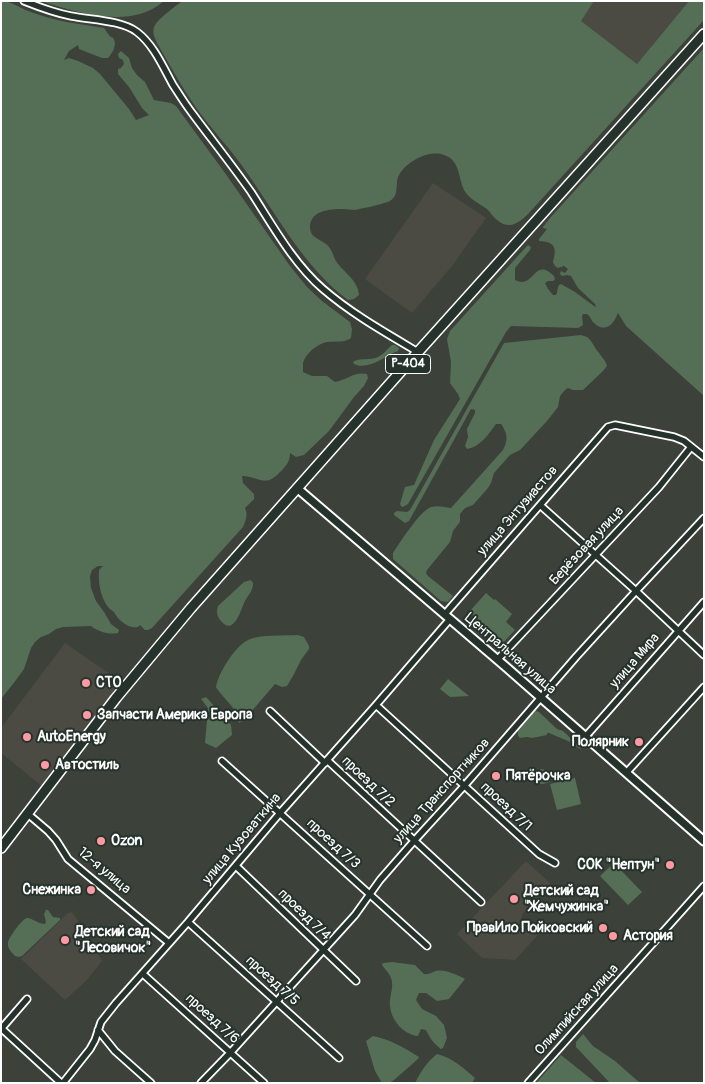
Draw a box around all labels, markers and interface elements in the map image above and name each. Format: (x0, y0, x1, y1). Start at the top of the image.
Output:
road number: Р-404 (386, 354, 430, 374)
street label: улица Энтузиастов (474, 462, 562, 560)
street label: Берёзовая улица (546, 503, 628, 589)
street label: Центральная улица (461, 610, 559, 698)
street label: улица Мира (607, 630, 663, 692)
place label: СТО (96, 675, 121, 691)
marker: СТО (80, 677, 92, 689)
place label: Запчасти Америка Европа (97, 707, 252, 723)
marker: Запчасти Америка Европа (81, 709, 93, 721)
place label: AutoEnergy (37, 729, 106, 745)
marker: AutoEnergy (21, 731, 33, 743)
place label: Полярник (572, 734, 629, 750)
street label: улица Транспортников (390, 735, 494, 847)
marker: Полярник (633, 736, 645, 748)
street label: проезд 7/2 (338, 753, 398, 811)
place label: Автостиль (55, 757, 119, 773)
marker: Автостиль (39, 759, 51, 771)
place label: Пятёрочка (506, 768, 570, 784)
marker: Пятёрочка (490, 770, 502, 782)
street label: проезд 7/1 (477, 779, 535, 835)
street label: улица Кузоваткина (199, 790, 285, 888)
street label: проезд 7/3 (303, 815, 363, 873)
place label: Ozon (111, 833, 142, 849)
marker: Ozon (95, 835, 107, 847)
street label: 12-я улица (74, 844, 134, 898)
place label: СОК "Нептун" (577, 857, 660, 873)
marker: СОК "Нептун" (664, 859, 676, 871)
place label: Снежинка (23, 882, 81, 898)
place label: Детский сад "Жемчужинка" (524, 883, 609, 916)
marker: Снежинка (85, 884, 97, 896)
street label: проезд 7/4 (274, 886, 334, 944)
marker: Детский сад "Жемчужинка" (508, 893, 520, 905)
place label: ПравИло Пойковский (467, 920, 593, 936)
marker: ПравИло Пойковский (597, 922, 609, 934)
place label: Детский сад "Лесовичок" (75, 924, 151, 956)
place label: Астория (623, 928, 673, 944)
marker: Астория (607, 930, 619, 942)
marker: Детский сад "Лесовичок" (59, 934, 71, 946)
street label: проезд 7/5 (242, 953, 302, 1009)
street label: Олимпийская улица (532, 961, 622, 1059)
street label: проезд 7/6 (182, 990, 242, 1048)

